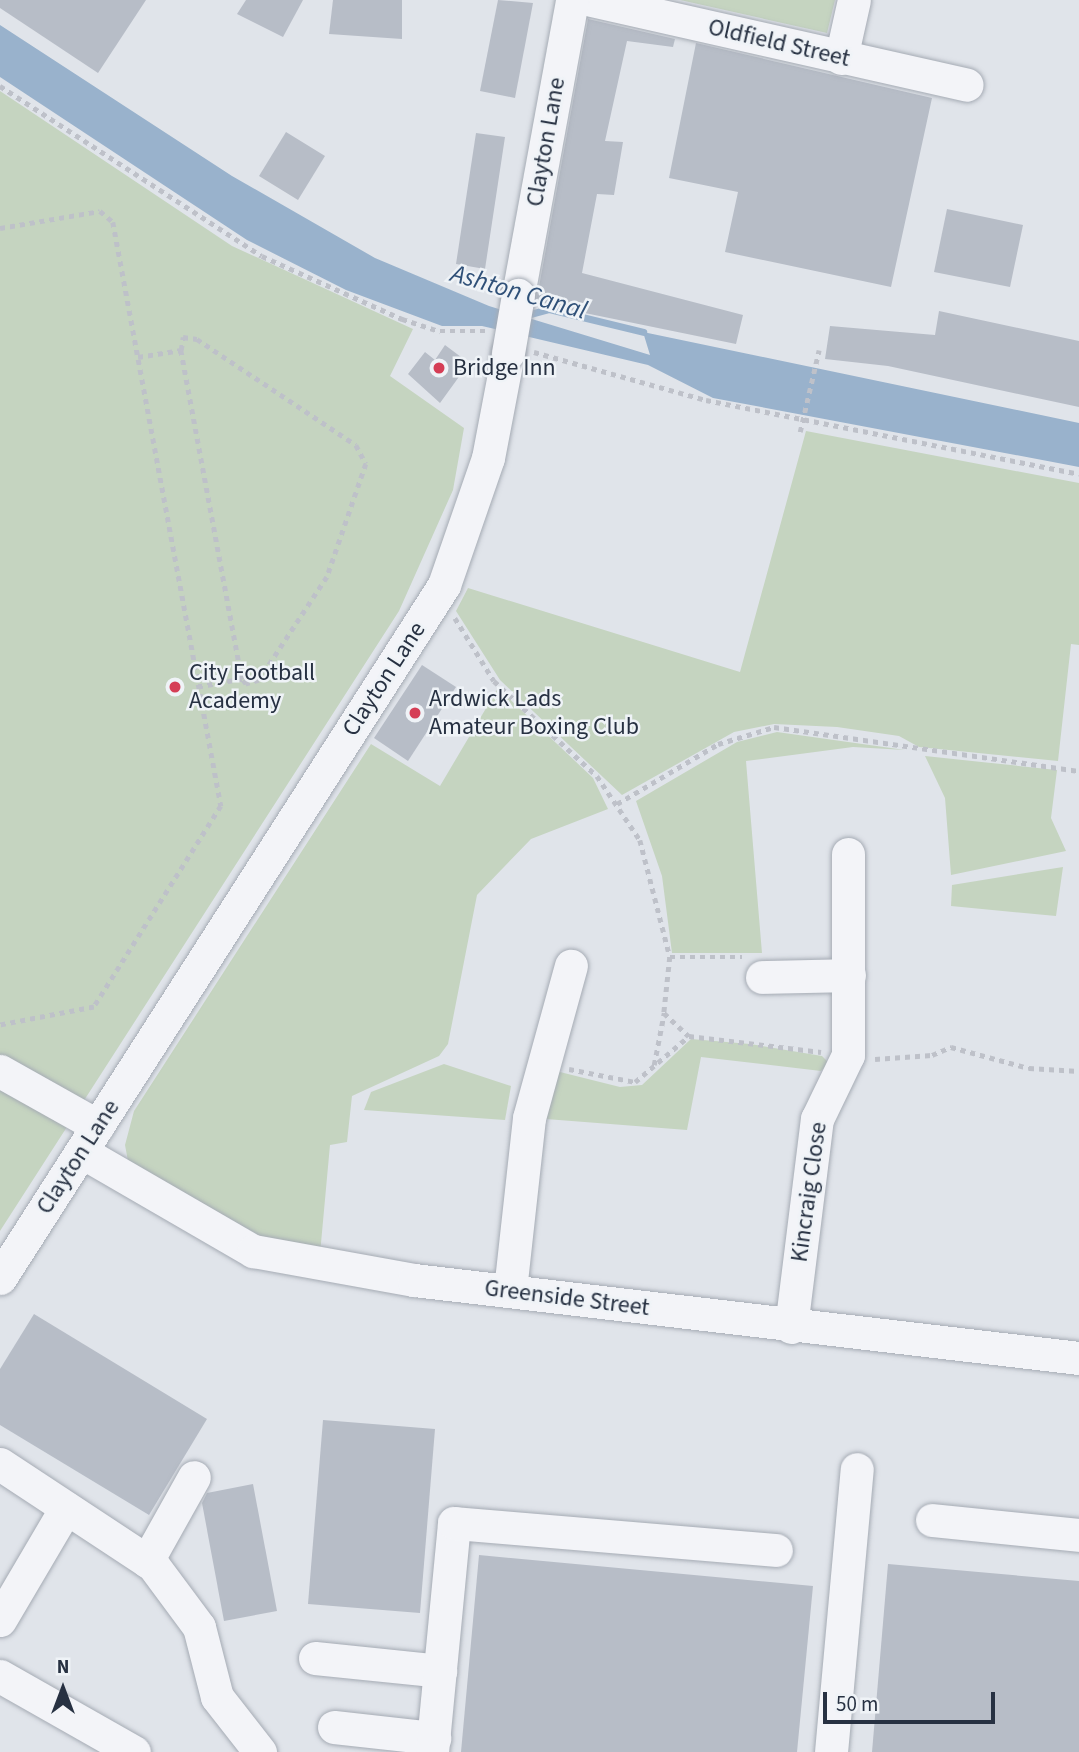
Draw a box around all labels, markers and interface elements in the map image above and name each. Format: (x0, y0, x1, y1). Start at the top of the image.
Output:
street label: Oldfield Street (705, 13, 853, 73)
street label: Clayton Lane (520, 75, 572, 209)
water label: Ashton Canal (447, 258, 591, 326)
place label: Bridge Inn (453, 354, 556, 382)
marker: Bridge Inn (431, 360, 447, 376)
street label: Clayton Lane (336, 616, 432, 742)
place label: City Football Academy (189, 659, 315, 715)
marker: City Football Academy (167, 679, 183, 695)
place label: Ardwick Lads Amateur Boxing Club (429, 685, 639, 741)
marker: Ardwick Lads Amateur Boxing Club (407, 705, 423, 721)
street label: Clayton Lane (30, 1094, 126, 1220)
street label: Kincraig Close (785, 1120, 833, 1264)
street label: Greenside Street (483, 1274, 651, 1322)
north arrow (28, 1654, 98, 1724)
text: N (57, 1654, 69, 1681)
scale bar (827, 1678, 998, 1722)
text: 50 m (836, 1689, 878, 1719)

